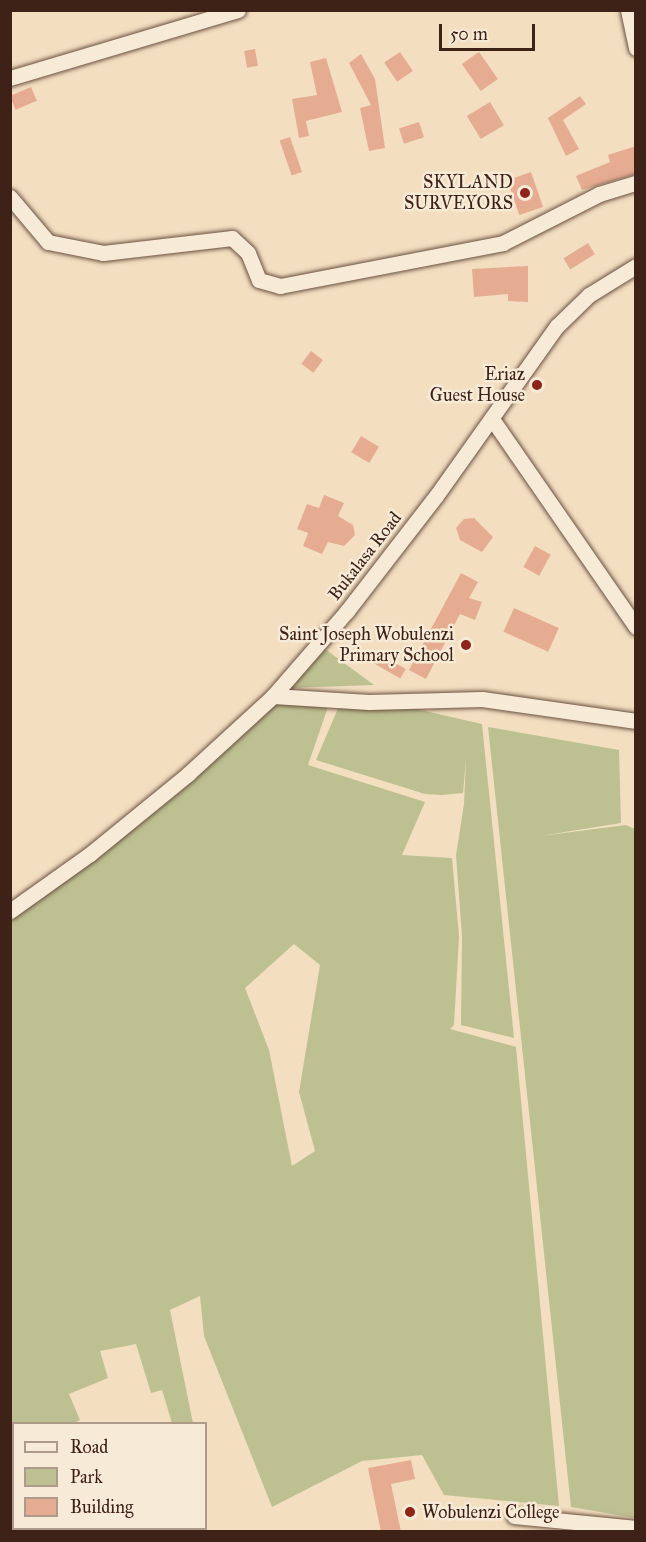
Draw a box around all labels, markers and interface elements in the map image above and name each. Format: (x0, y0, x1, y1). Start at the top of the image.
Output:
scale bar (442, 12, 538, 50)
text: 50 m (450, 23, 488, 45)
place label: SKYLAND SURVEYORS (404, 172, 513, 214)
marker: SKYLAND SURVEYORS (518, 186, 532, 200)
place label: Eriaz Guest House (430, 364, 525, 406)
marker: Eriaz Guest House (530, 378, 544, 392)
street label: Bukalasa Road (324, 507, 406, 605)
place label: Saint Joseph Wobulenzi Primary School (279, 624, 454, 666)
marker: Saint Joseph Wobulenzi Primary School (459, 638, 473, 652)
legend (12, 1422, 207, 1530)
text: Road (70, 1436, 108, 1458)
text: Park (70, 1466, 103, 1488)
text: Building (70, 1496, 133, 1518)
place label: Wobulenzi College (422, 1501, 559, 1523)
marker: Wobulenzi College (403, 1505, 417, 1519)

